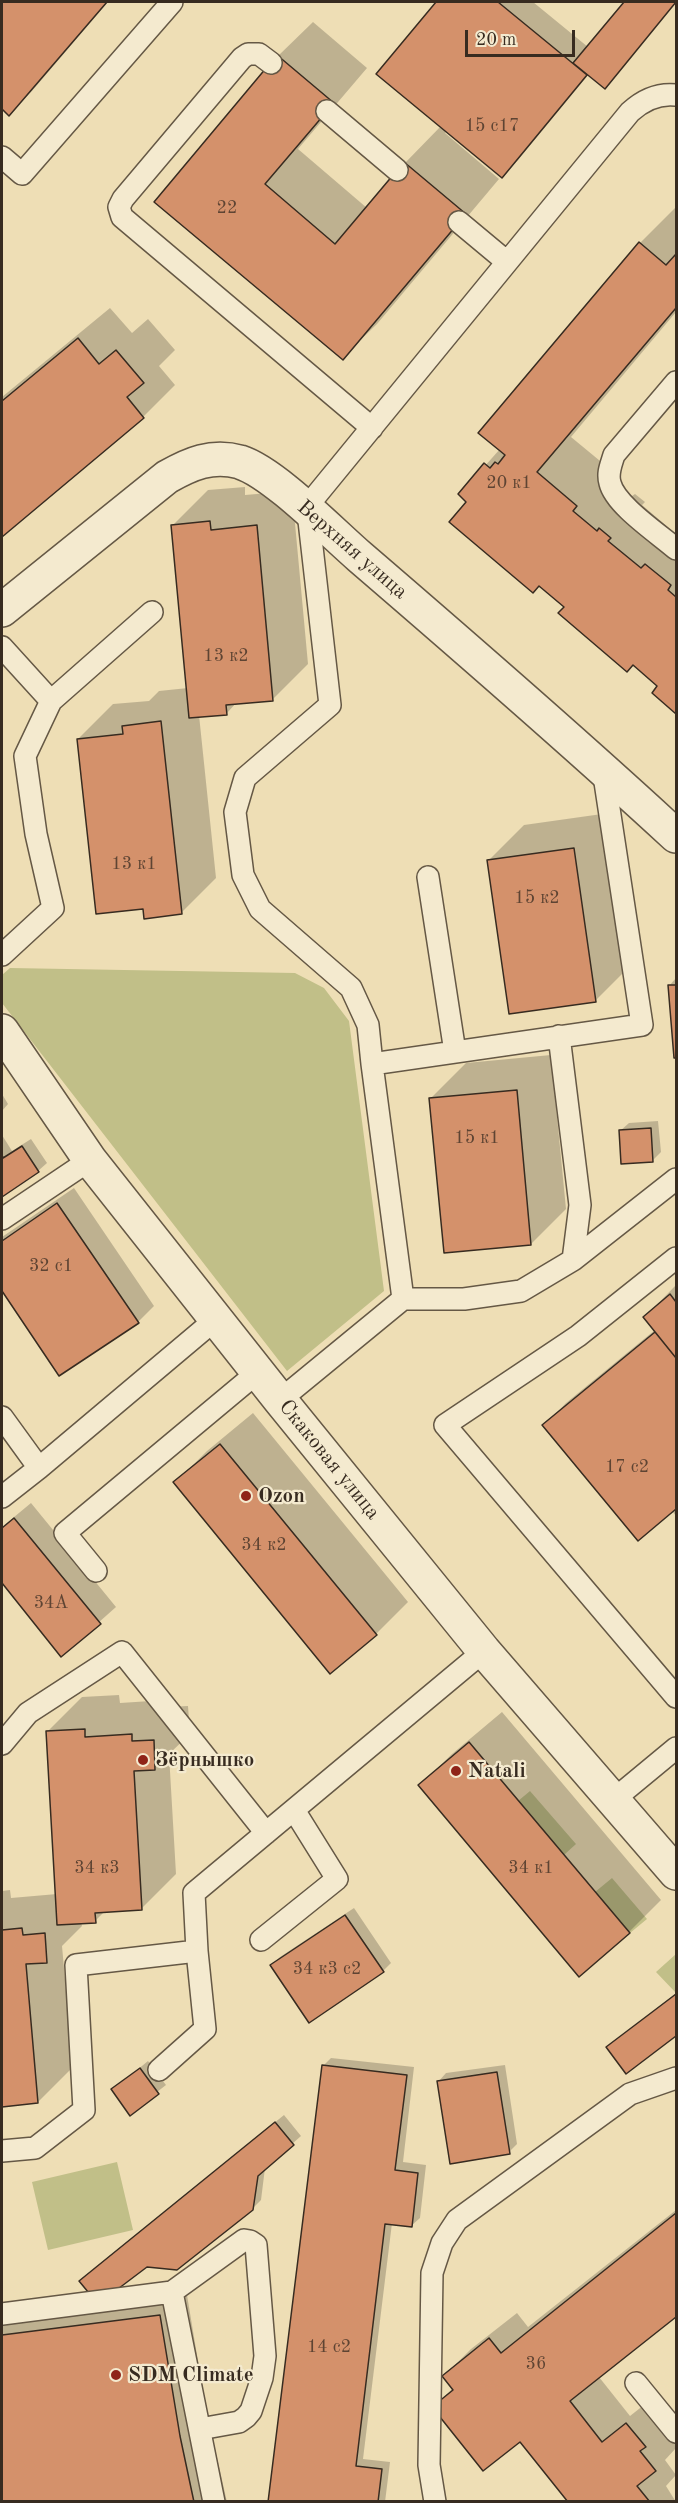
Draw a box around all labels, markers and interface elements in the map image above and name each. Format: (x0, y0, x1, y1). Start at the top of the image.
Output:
scale bar (468, 18, 578, 56)
text: 20 m (476, 31, 516, 49)
house number: 15 с17 (465, 115, 519, 137)
house number: 22 (217, 197, 237, 219)
house number: 20 к1 (486, 472, 532, 494)
street label: Верхняя улица (292, 495, 412, 605)
house number: 13 к2 (203, 645, 249, 667)
house number: 13 к1 (111, 853, 157, 875)
house number: 15 к2 (514, 887, 560, 909)
house number: 15 к1 (454, 1127, 500, 1149)
house number: 32 с1 (29, 1255, 73, 1277)
street label: Скаковая улица (273, 1395, 385, 1525)
house number: 17 с2 (605, 1456, 649, 1478)
place label: Ozon (258, 1483, 305, 1509)
marker: Ozon (239, 1489, 253, 1503)
house number: 34 к2 (241, 1534, 287, 1556)
house number: 34А (34, 1592, 68, 1614)
place label: Зёрнышко (155, 1747, 254, 1773)
marker: Зёрнышко (136, 1753, 150, 1767)
place label: Natali (468, 1758, 526, 1784)
marker: Natali (449, 1764, 463, 1778)
house number: 34 к3 (74, 1857, 120, 1879)
house number: 34 к1 (508, 1857, 554, 1879)
house number: 34 к3 с2 (293, 1958, 361, 1980)
house number: 14 с2 (307, 2336, 351, 2358)
house number: 36 (526, 2353, 546, 2375)
place label: SDM Climate (128, 2362, 254, 2388)
marker: SDM Climate (109, 2368, 123, 2382)

